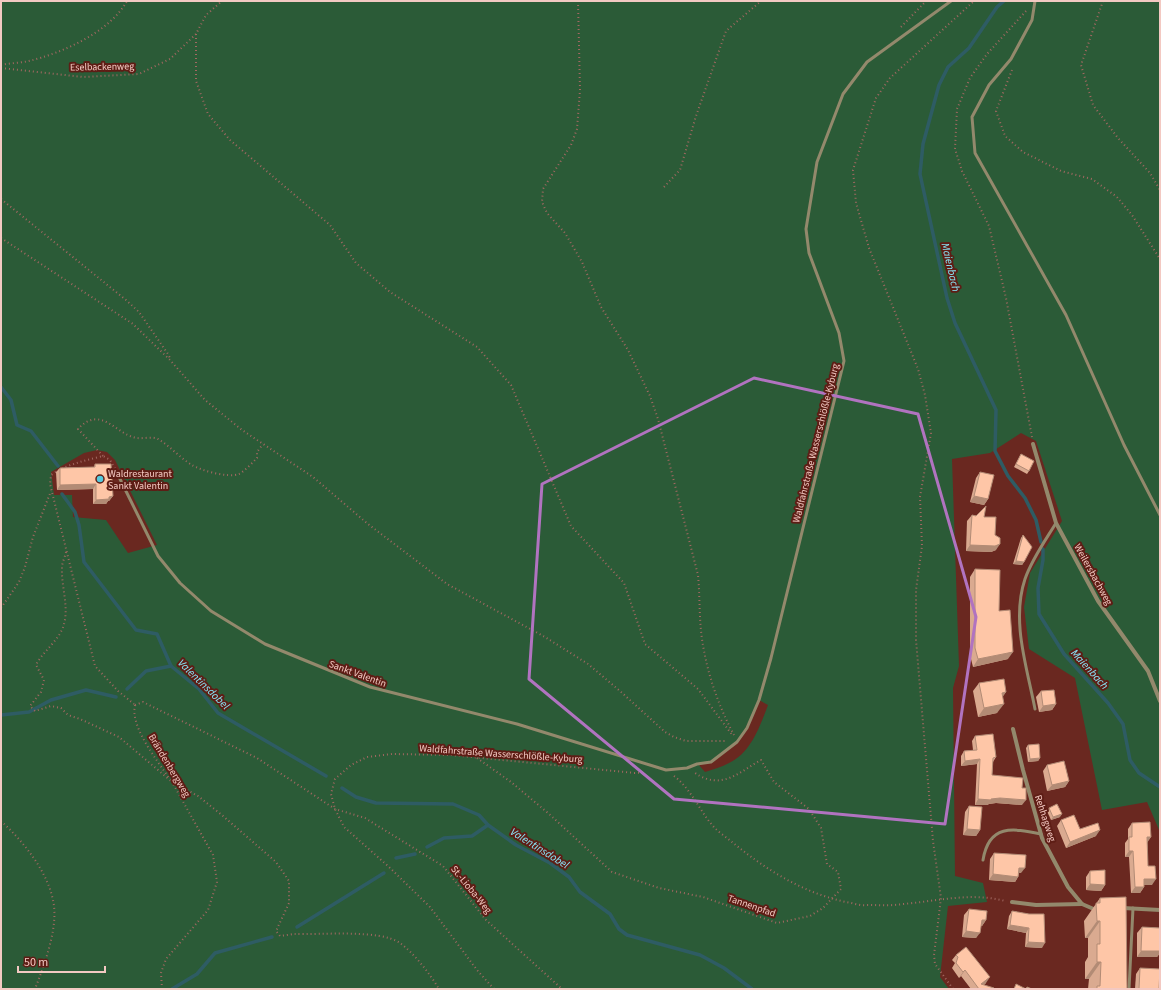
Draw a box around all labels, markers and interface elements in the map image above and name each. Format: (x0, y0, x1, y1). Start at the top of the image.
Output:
street label: Eselbackenweg (70, 59, 134, 75)
water label: Maienbach (938, 241, 963, 293)
street label: Waldfahrstraße Wasserschlößle-Kyburg (789, 362, 843, 524)
place label: Waldrestaurant Sankt Valentin (108, 467, 173, 493)
marker: Waldrestaurant Sankt Valentin (95, 474, 105, 484)
street label: Weilersbachweg (1071, 541, 1116, 608)
water label: Maienbach (1067, 646, 1112, 693)
water label: Valentinsdobel (174, 656, 233, 713)
street label: Sankt Valentin (327, 657, 388, 691)
street label: Brändenbergweg (145, 731, 194, 800)
street label: Waldfahrstraße Wasserschlößle-Kyburg (419, 741, 583, 767)
street label: Rehhagweg (1031, 793, 1059, 844)
water label: Valentinsdobel (507, 824, 572, 873)
street label: St.-Lioba-Weg (448, 863, 495, 917)
street label: Tannenpfad (726, 891, 778, 921)
scale bar (18, 948, 105, 974)
text: 50 m (24, 954, 48, 971)

